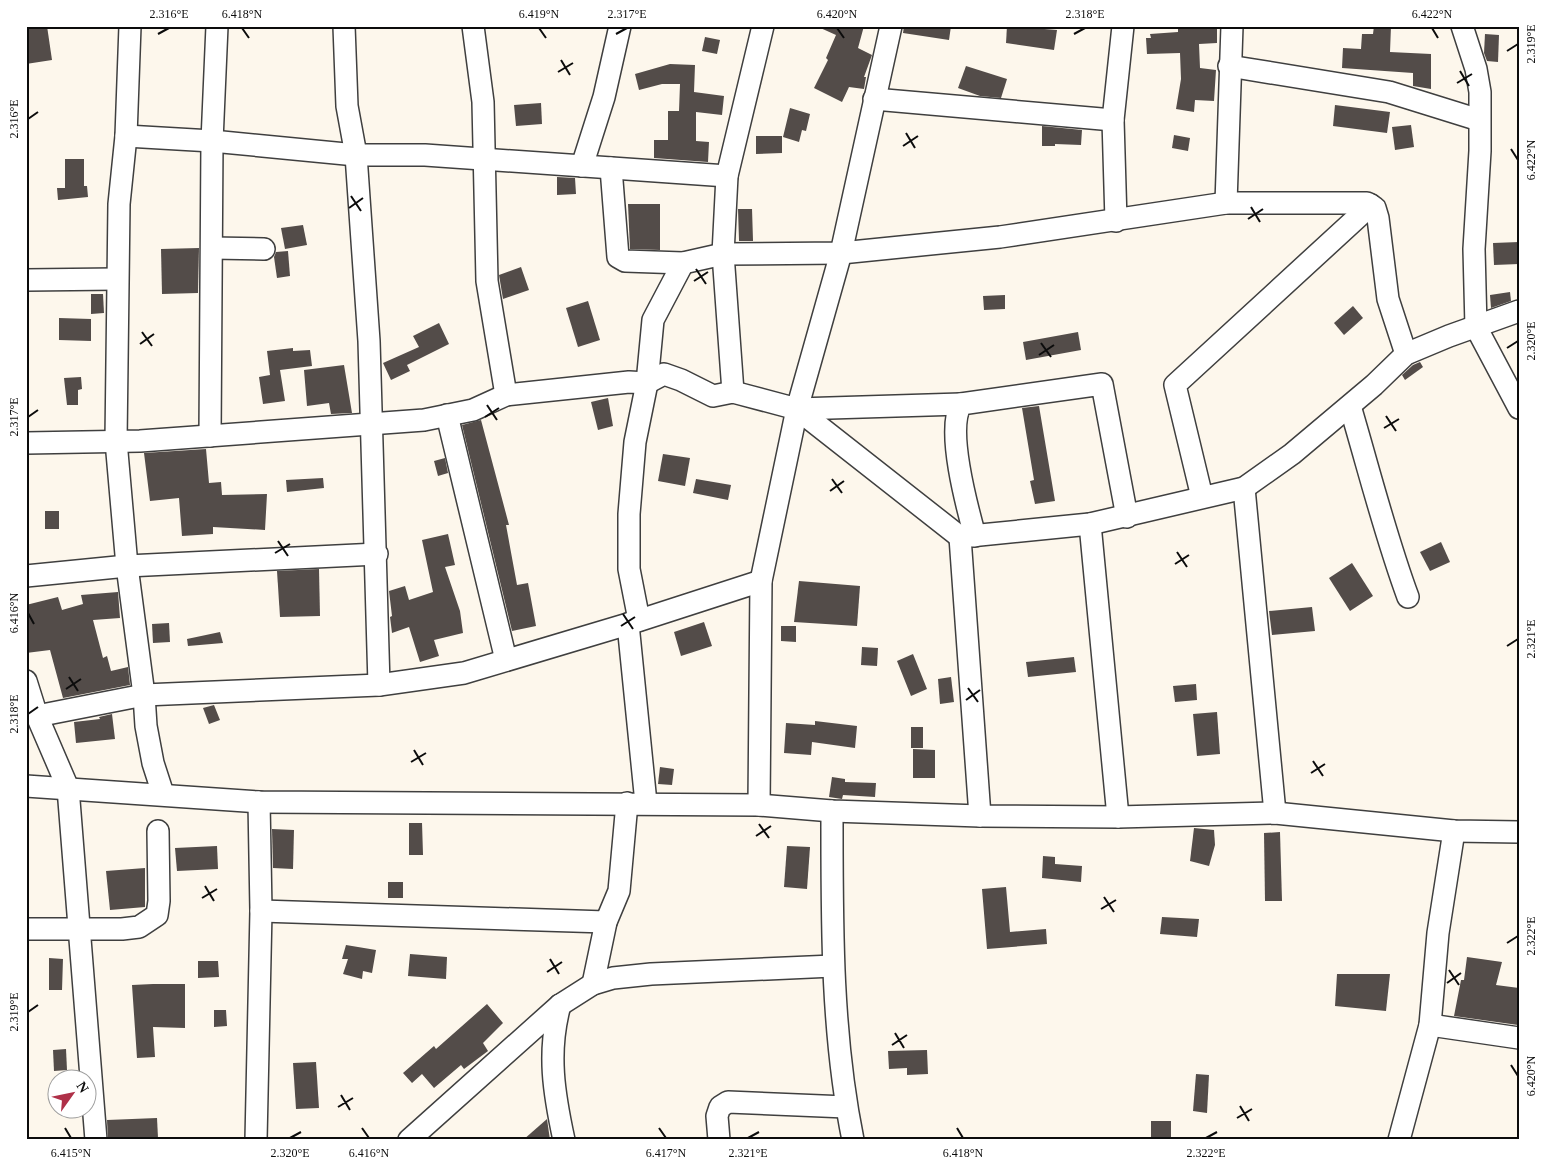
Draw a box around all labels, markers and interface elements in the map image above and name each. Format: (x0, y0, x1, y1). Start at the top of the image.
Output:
text: 2.316°E (149, 7, 189, 21)
text: 6.418°N (222, 7, 263, 21)
text: 6.419°N (519, 7, 560, 21)
text: 2.317°E (607, 7, 647, 21)
text: 6.420°N (817, 7, 858, 21)
text: 2.318°E (1065, 7, 1105, 21)
text: 6.422°N (1412, 7, 1453, 21)
text: 2.319°E (1524, 24, 1538, 64)
text: 2.316°E (7, 99, 21, 139)
text: 6.422°N (1524, 139, 1538, 180)
text: 2.320°E (1524, 321, 1538, 361)
text: 2.317°E (7, 397, 21, 437)
text: 6.416°N (7, 592, 21, 633)
text: 2.321°E (1524, 619, 1538, 659)
text: 2.318°E (7, 694, 21, 734)
text: 2.322°E (1524, 916, 1538, 956)
text: 2.319°E (7, 992, 21, 1032)
text: 6.420°N (1524, 1055, 1538, 1096)
north arrow (48, 1068, 98, 1118)
text: N (73, 1079, 92, 1096)
text: 6.415°N (51, 1146, 92, 1160)
text: 2.320°E (270, 1146, 310, 1160)
text: 6.416°N (349, 1146, 390, 1160)
text: 6.417°N (646, 1146, 687, 1160)
text: 2.321°E (728, 1146, 768, 1160)
text: 6.418°N (943, 1146, 984, 1160)
text: 2.322°E (1186, 1146, 1226, 1160)

